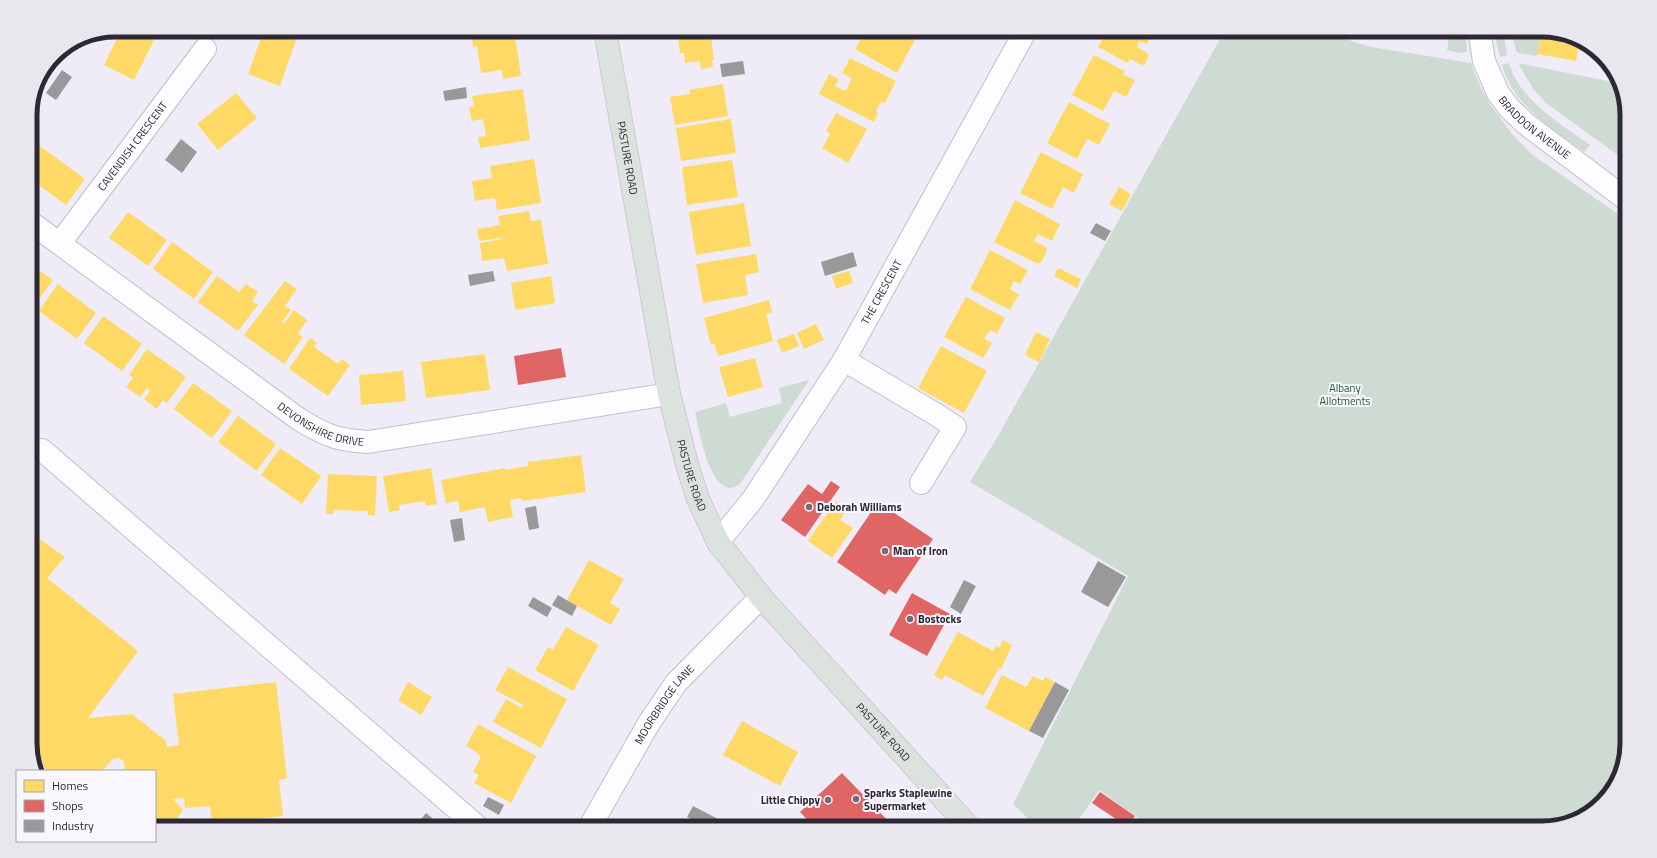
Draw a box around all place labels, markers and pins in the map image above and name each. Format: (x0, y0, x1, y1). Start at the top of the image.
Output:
place label: Deborah Williams (817, 499, 902, 515)
marker: Deborah Williams (804, 502, 814, 512)
place label: Man of Iron (893, 543, 948, 559)
marker: Man of Iron (880, 546, 890, 556)
place label: Bostocks (918, 611, 961, 627)
marker: Bostocks (905, 614, 915, 624)
place label: Sparks Staplewine Supermarket (864, 785, 952, 814)
place label: Little Chippy (761, 792, 820, 808)
marker: Sparks Staplewine Supermarket (851, 794, 861, 804)
marker: Little Chippy (823, 795, 833, 805)

